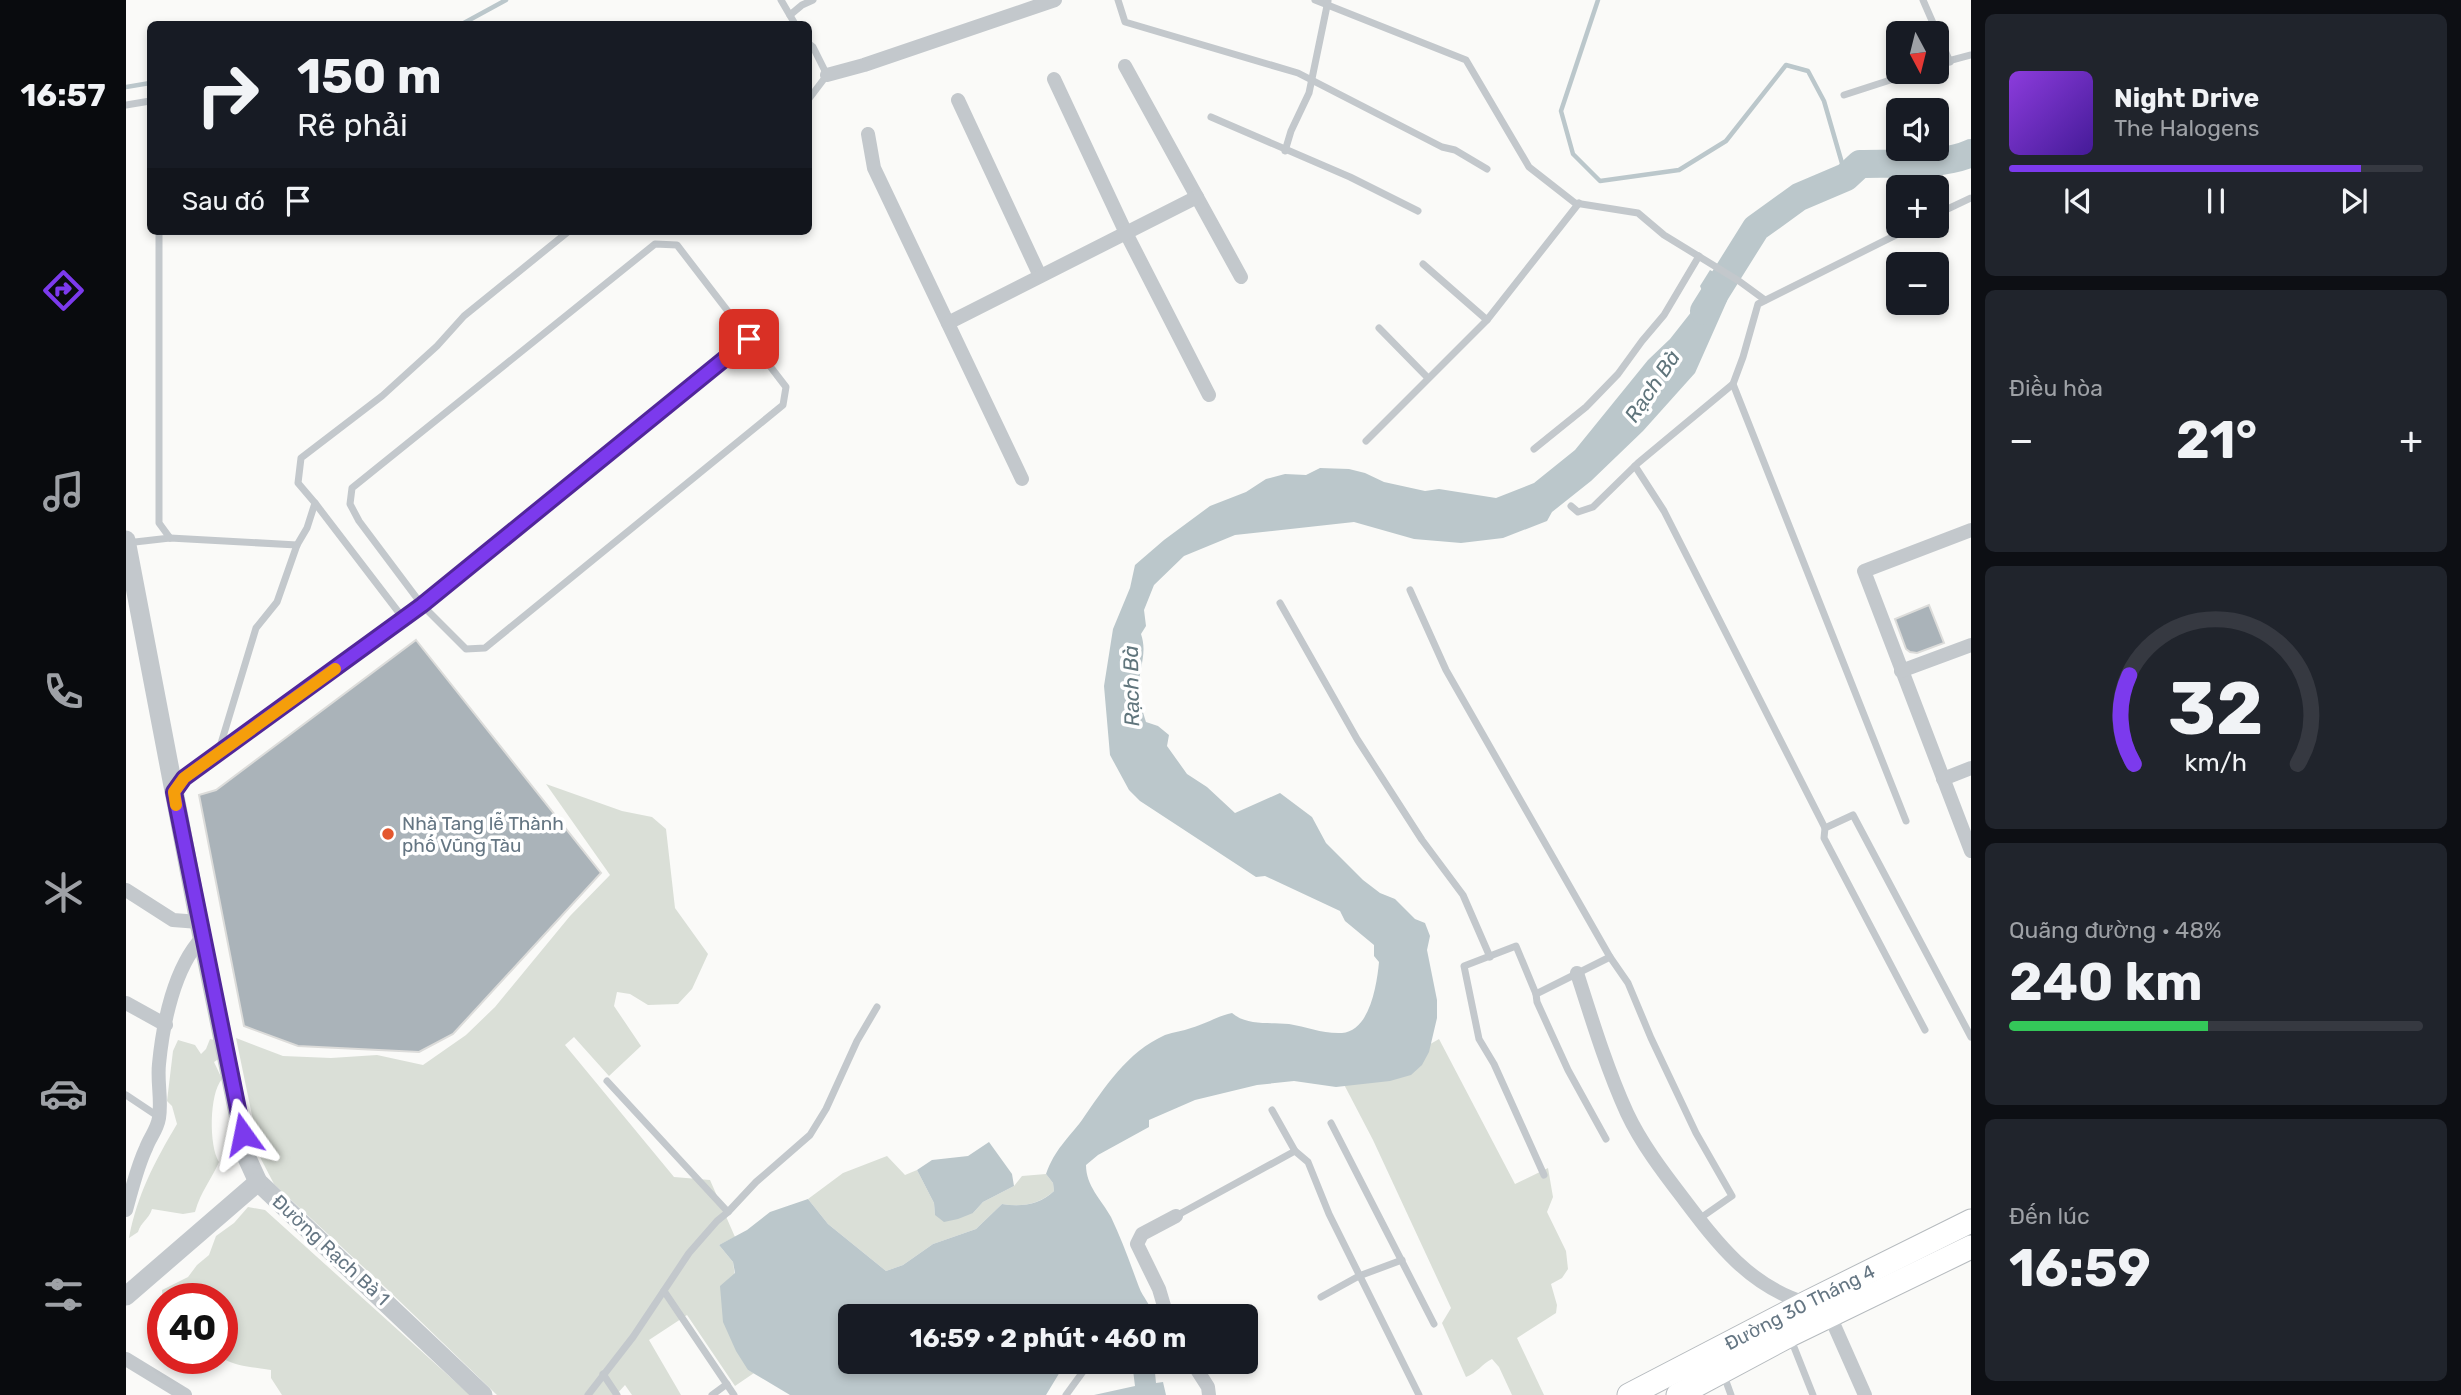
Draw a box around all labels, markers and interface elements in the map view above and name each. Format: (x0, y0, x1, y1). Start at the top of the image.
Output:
north arrow (1886, 21, 1950, 84)
map controls (1886, 21, 1949, 315)
text: 150 m (297, 47, 442, 105)
icon: right (182, 49, 273, 140)
text: 16:57 (20, 76, 106, 114)
text: Night Drive (2114, 83, 2259, 114)
button: sound (1886, 98, 1949, 161)
text: Rẽ phải (297, 106, 408, 144)
text: The Halogens (2114, 114, 2260, 142)
button: + (1886, 175, 1949, 238)
icon: arrive (279, 182, 317, 220)
icon: previous (2059, 182, 2097, 220)
icon: pause (2197, 182, 2235, 220)
icon: next (2335, 182, 2373, 220)
text: Sau đó (182, 186, 265, 217)
button: − (1886, 252, 1949, 315)
icon: directions (39, 266, 88, 315)
pin (719, 309, 779, 369)
icon: arrive (730, 320, 768, 358)
water label: Rạch Bà (1619, 345, 1685, 427)
text: Điều hòa (2009, 374, 2103, 402)
text: 21° (2176, 409, 2257, 471)
text: − (2009, 417, 2034, 463)
text: + (2399, 417, 2423, 463)
icon: music (39, 467, 88, 516)
water label: Rạch Bà (1118, 645, 1144, 727)
text: 32 (2168, 666, 2264, 752)
icon: phone (39, 667, 88, 716)
text: km/h (2185, 747, 2247, 776)
place label: Nhà Tang lễ Thành phố Vũng Tàu (402, 811, 564, 857)
marker: Nhà Tang lễ Thành phố Vũng Tàu (380, 826, 396, 842)
icon: climate (39, 868, 88, 917)
text: Quãng đường · 48% (2009, 916, 2222, 944)
text: 240 km (2009, 951, 2203, 1013)
icon: car (39, 1069, 88, 1118)
position arrow (206, 1097, 280, 1171)
street label: Đường Rạch Bà 1 (268, 1190, 394, 1310)
text: Đến lúc (2009, 1202, 2090, 1230)
text: 16:59 (2009, 1237, 2151, 1299)
street label: Đường 30 Tháng 4 (1721, 1259, 1879, 1355)
icon: filters (39, 1270, 88, 1319)
speed limit sign: 40 (147, 1283, 238, 1374)
text: 16:59 · 2 phút · 460 m (910, 1323, 1186, 1354)

